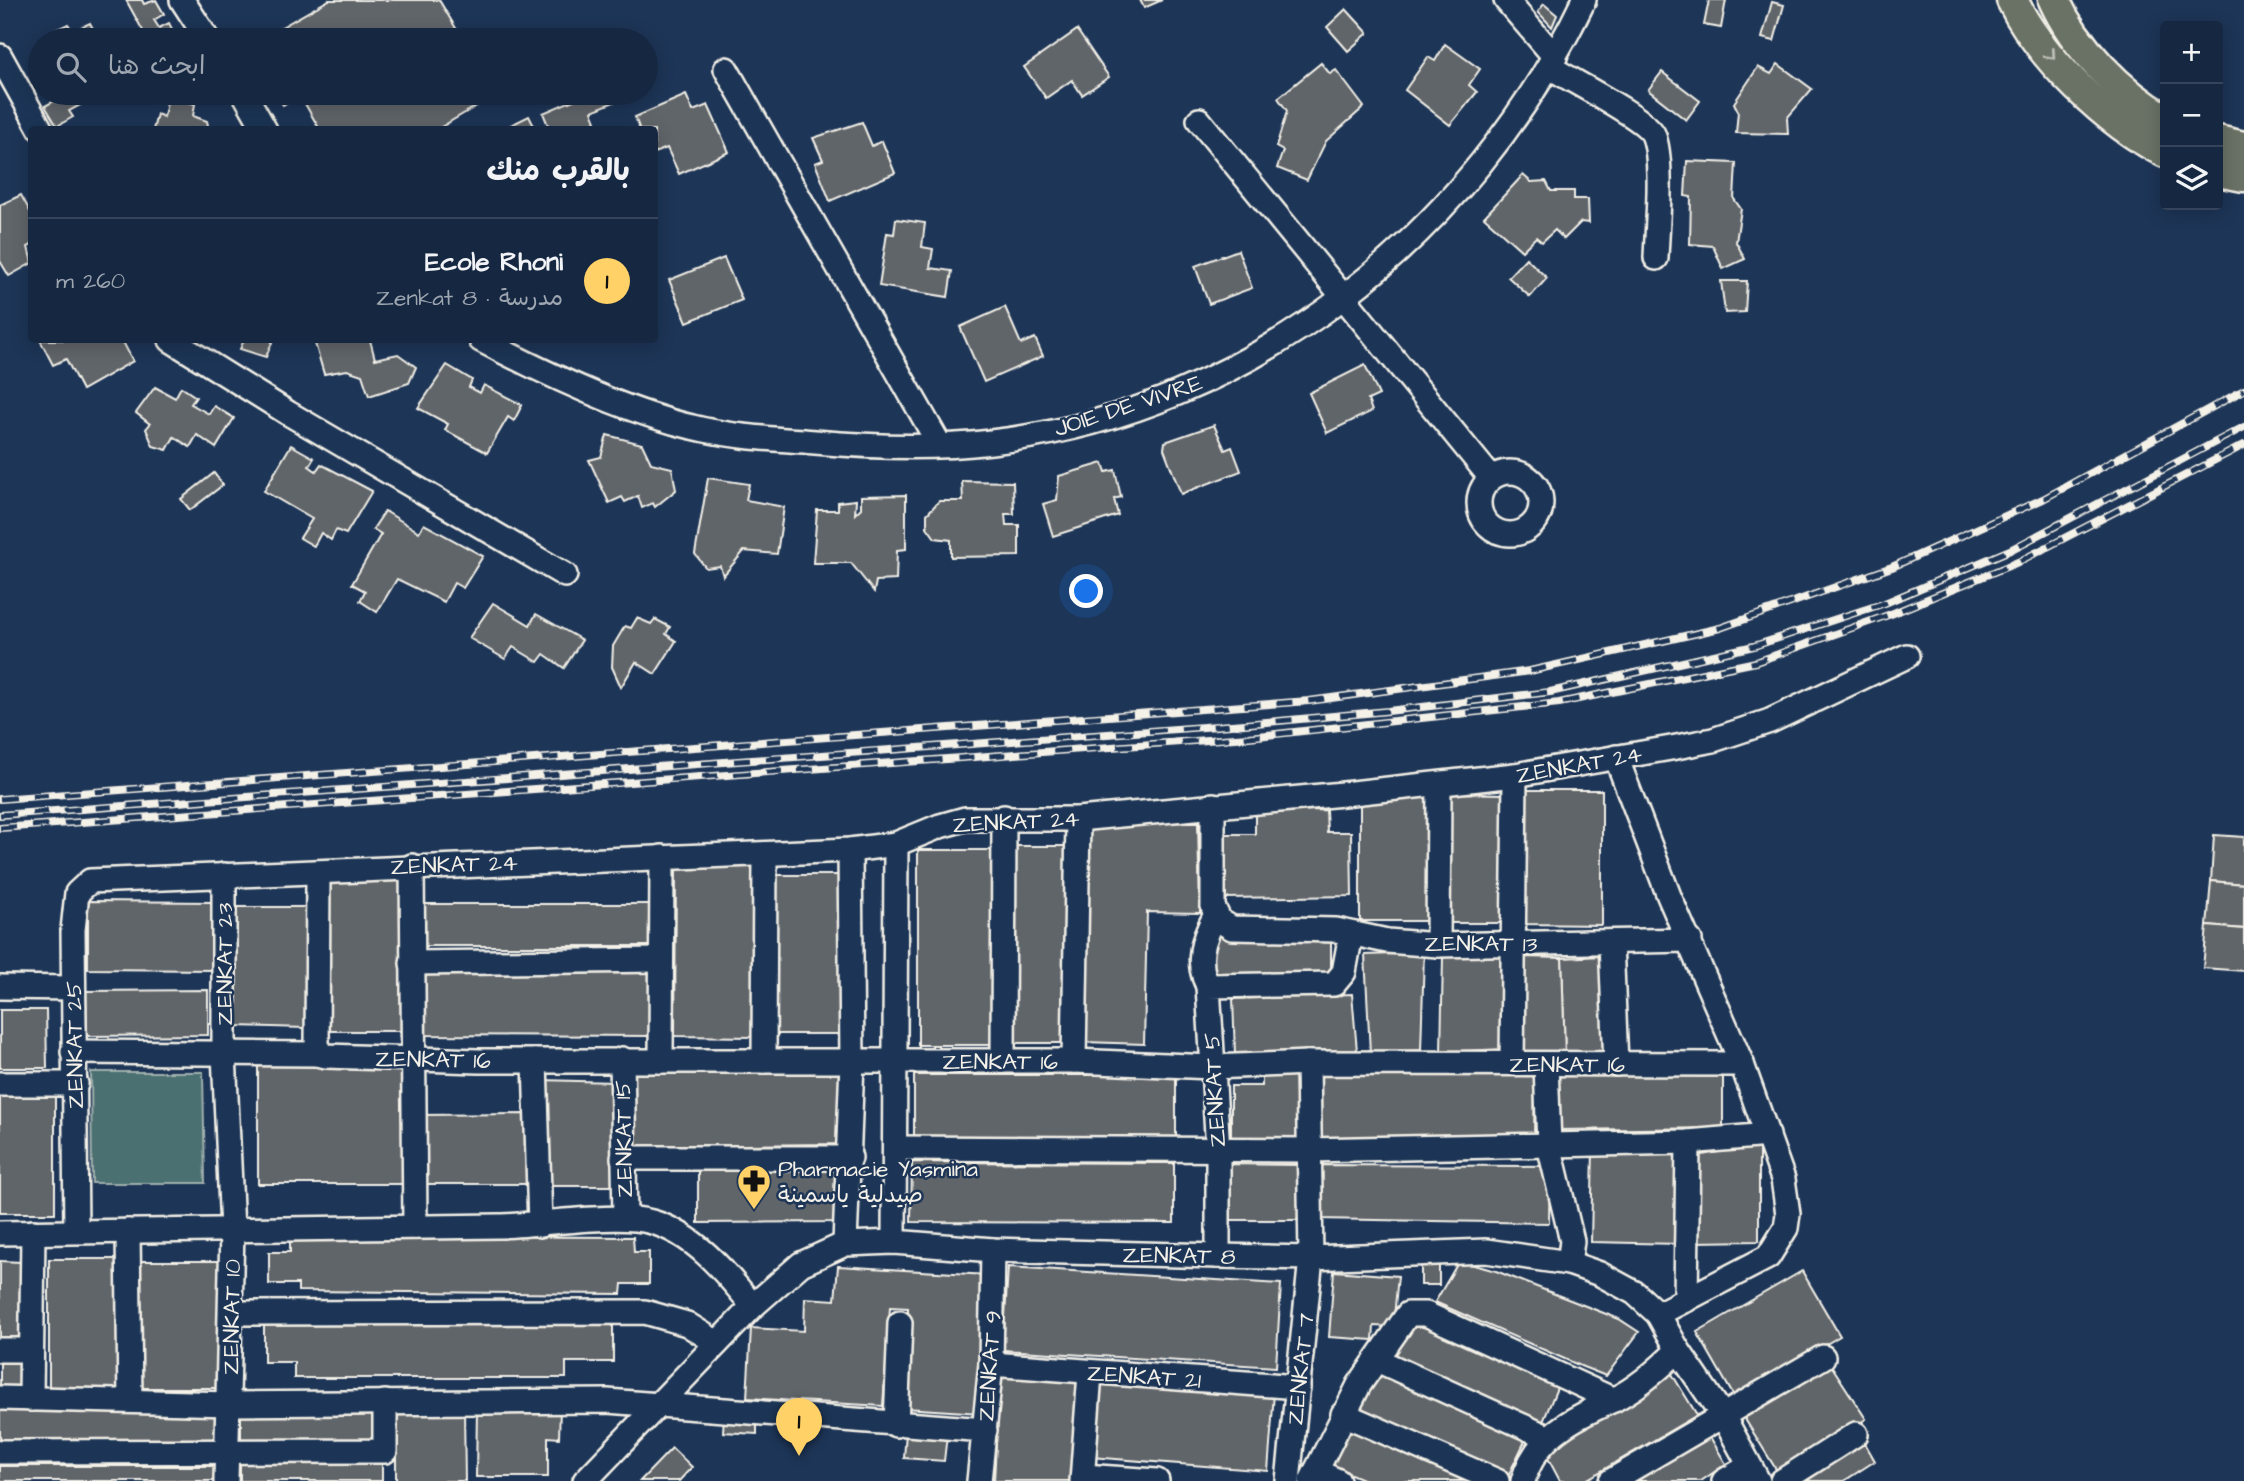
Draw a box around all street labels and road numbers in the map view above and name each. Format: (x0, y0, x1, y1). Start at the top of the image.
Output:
street label: JOIE DE VIVRE (1050, 367, 1207, 445)
street label: ZENKAT 24 (1514, 738, 1645, 792)
street label: ZENKAT 24 (952, 803, 1081, 841)
street label: ZENKAT 24 (390, 847, 518, 883)
street label: ZENKAT 23 (209, 902, 241, 1026)
street label: ZENKAT 13 (1425, 928, 1538, 960)
street label: ZENKAT 25 (58, 981, 92, 1109)
street label: ZENKAT 5 (1196, 1032, 1234, 1148)
street label: ZENKAT 16 (375, 1043, 491, 1077)
street label: ZENKAT 16 (942, 1046, 1058, 1078)
street label: ZENKAT 16 (1509, 1049, 1625, 1081)
street label: ZENKAT 15 (607, 1080, 641, 1198)
street label: ZENKAT 8 (1122, 1239, 1236, 1273)
street label: ZENKAT 10 (215, 1259, 249, 1375)
street label: ZENKAT 9 (970, 1309, 1010, 1423)
street label: ZENKAT 7 (1279, 1312, 1323, 1427)
street label: ZENKAT 21 (1086, 1357, 1202, 1397)

